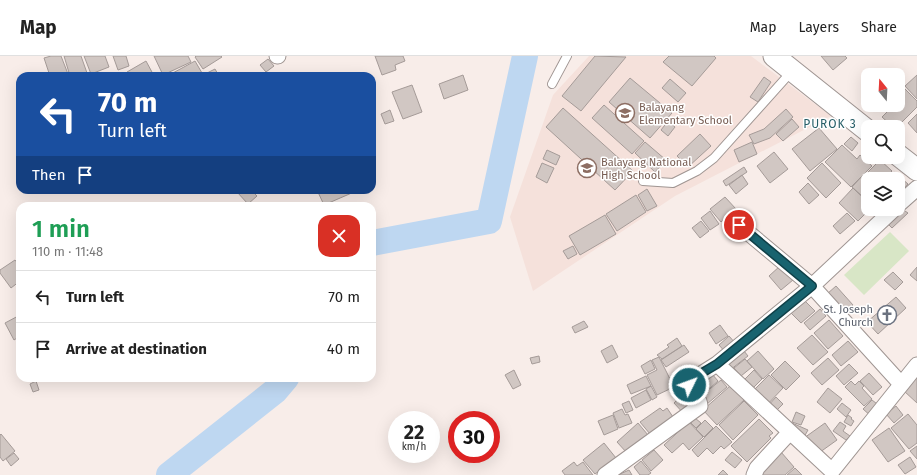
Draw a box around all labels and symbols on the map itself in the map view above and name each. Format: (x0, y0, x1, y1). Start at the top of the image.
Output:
north arrow (861, 68, 905, 112)
place label: Balayang Elementary School (639, 101, 732, 127)
school or university icon: Balayang Elementary School (614, 102, 636, 124)
district label: PUROK 3 (803, 117, 857, 131)
place label: Balayang National High School (601, 156, 691, 182)
school or university icon: Balayang National High School (576, 157, 598, 179)
pin (722, 208, 756, 242)
place label: St. Joseph Church (824, 303, 873, 329)
church icon: St. Joseph Church (876, 304, 898, 326)
position arrow (668, 364, 710, 406)
speed limit sign: 30 (448, 411, 500, 463)

